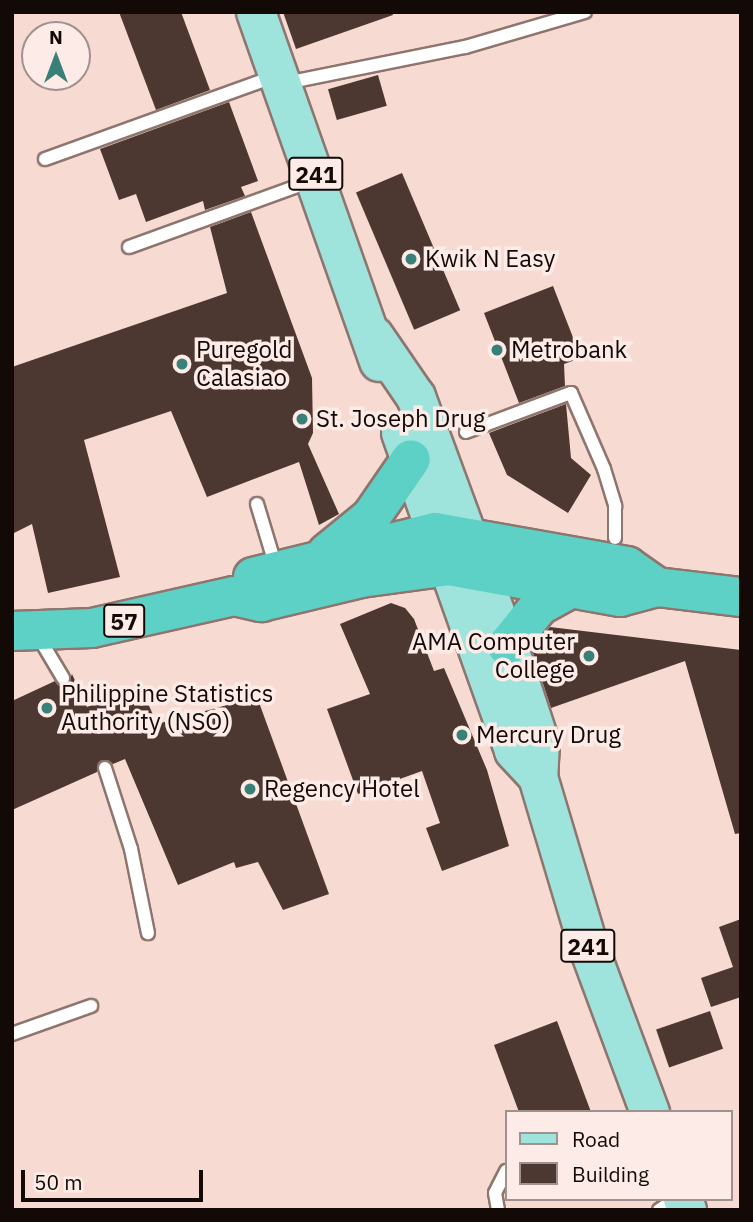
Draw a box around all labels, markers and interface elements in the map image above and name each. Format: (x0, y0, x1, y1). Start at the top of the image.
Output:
north arrow (21, 21, 91, 91)
text: N (49, 25, 63, 49)
road number: 241 (288, 154, 344, 194)
place label: Kwik N Easy (425, 245, 555, 273)
marker: Kwik N Easy (403, 251, 419, 267)
place label: Puregold Calasiao (196, 336, 292, 392)
place label: Metrobank (511, 336, 627, 364)
marker: Metrobank (489, 342, 505, 358)
marker: Puregold Calasiao (174, 356, 190, 372)
place label: St. Joseph Drug (316, 405, 486, 433)
marker: St. Joseph Drug (294, 411, 310, 427)
road number: 57 (103, 601, 145, 640)
place label: AMA Computer College (412, 628, 575, 684)
marker: AMA Computer College (581, 648, 597, 664)
place label: Philippine Statistics Authority (NSO) (61, 680, 273, 736)
marker: Philippine Statistics Authority (NSO) (39, 700, 55, 716)
place label: Mercury Drug (476, 721, 621, 749)
marker: Mercury Drug (454, 727, 470, 743)
place label: Regency Hotel (264, 775, 420, 803)
marker: Regency Hotel (242, 781, 258, 797)
road number: 241 (560, 926, 616, 965)
legend (504, 1110, 732, 1201)
text: Road (572, 1125, 620, 1153)
scale bar (24, 1156, 206, 1200)
text: Building (572, 1160, 649, 1188)
text: 50 m (34, 1168, 83, 1196)

